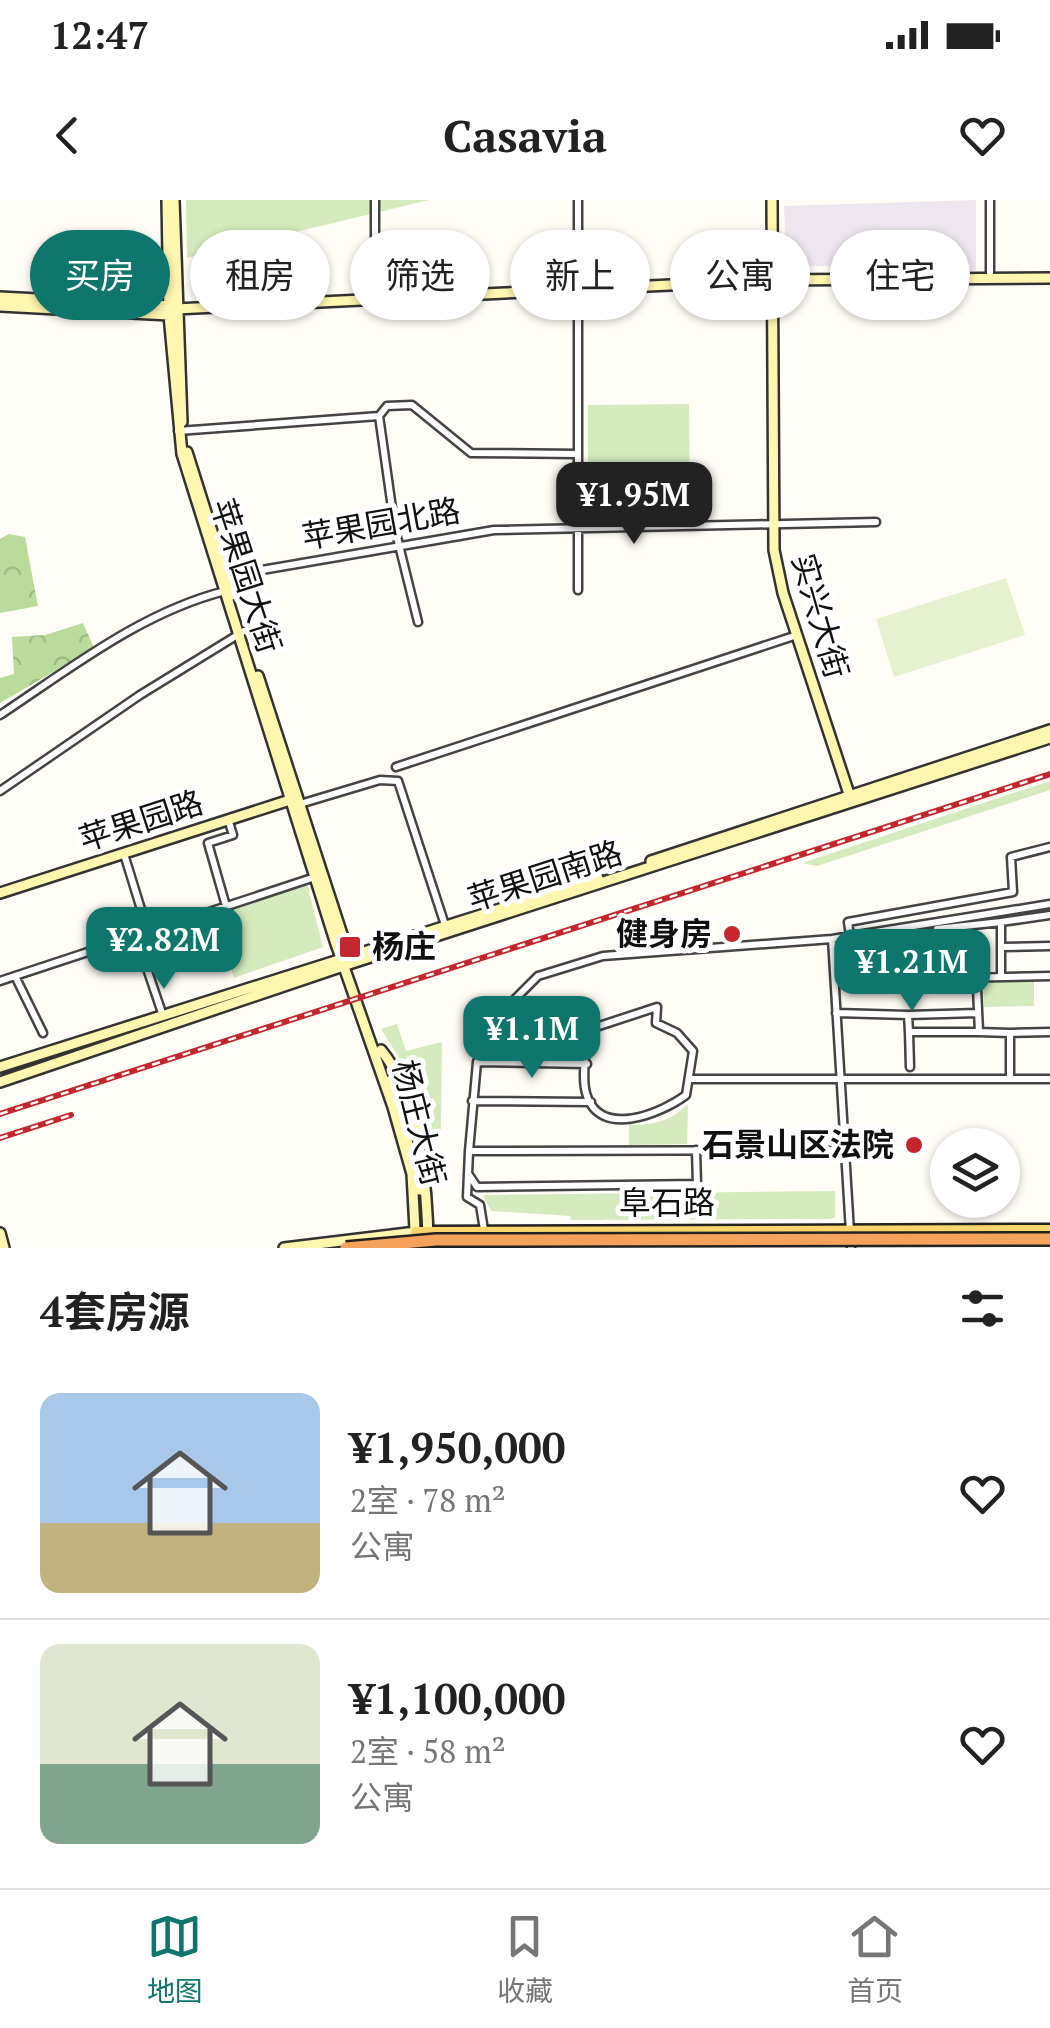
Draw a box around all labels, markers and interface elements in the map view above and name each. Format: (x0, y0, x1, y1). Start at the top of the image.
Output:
text: 12:47 (50, 10, 149, 60)
text: Casavia (443, 105, 607, 165)
icon: back (40, 108, 95, 163)
icon: heart (955, 108, 1010, 163)
chip: 买房 (30, 230, 170, 320)
chip: 租房 (190, 230, 330, 320)
chip: 筛选 (350, 230, 490, 320)
chip: 新上 (510, 230, 650, 320)
chip: 公寓 (670, 230, 810, 320)
chip: 住宅 (830, 230, 970, 320)
pin: ¥1.95M (553, 462, 715, 547)
text: ¥1.95M (578, 473, 690, 515)
street label: 苹果园北路 (298, 488, 463, 558)
street label: 苹果园大街 (202, 493, 292, 658)
street label: 实兴大街 (783, 548, 859, 683)
street label: 苹果园路 (73, 780, 208, 860)
street label: 苹果园南路 (462, 830, 627, 920)
pin: ¥2.82M (83, 907, 245, 992)
place label: 健身房 (616, 912, 712, 954)
text: ¥2.82M (108, 918, 220, 960)
marker: 健身房 (721, 923, 743, 945)
place label: 杨庄 (372, 925, 436, 967)
pin: ¥1.21M (831, 929, 993, 1014)
marker: 杨庄 (337, 934, 363, 960)
text: ¥1.21M (856, 940, 968, 982)
pin: ¥1.1M (462, 996, 602, 1081)
text: ¥1.1M (485, 1007, 579, 1049)
street label: 杨庄大街 (384, 1056, 456, 1190)
place label: 石景山区法院 (702, 1123, 894, 1165)
map controls (930, 1128, 1020, 1218)
button: layers (930, 1128, 1020, 1218)
marker: 石景山区法院 (903, 1134, 925, 1156)
street label: 阜石路 (619, 1181, 715, 1223)
icon: filters (955, 1281, 1010, 1336)
text: 4套房源 (40, 1283, 190, 1339)
text: ¥1,950,000 (350, 1419, 566, 1475)
icon: home (120, 1433, 240, 1553)
icon: heart (955, 1466, 1010, 1521)
text: 2室 · 78 m² (350, 1479, 506, 1521)
text: 公寓 (350, 1525, 414, 1567)
text: ¥1,100,000 (350, 1670, 566, 1726)
icon: home (120, 1684, 240, 1804)
icon: heart (955, 1717, 1010, 1772)
text: 2室 · 58 m² (350, 1730, 506, 1772)
text: 公寓 (350, 1776, 414, 1818)
tab: 地图 (147, 1909, 203, 2009)
tab: 收藏 (497, 1909, 553, 2009)
tab: 首页 (847, 1909, 903, 2009)

